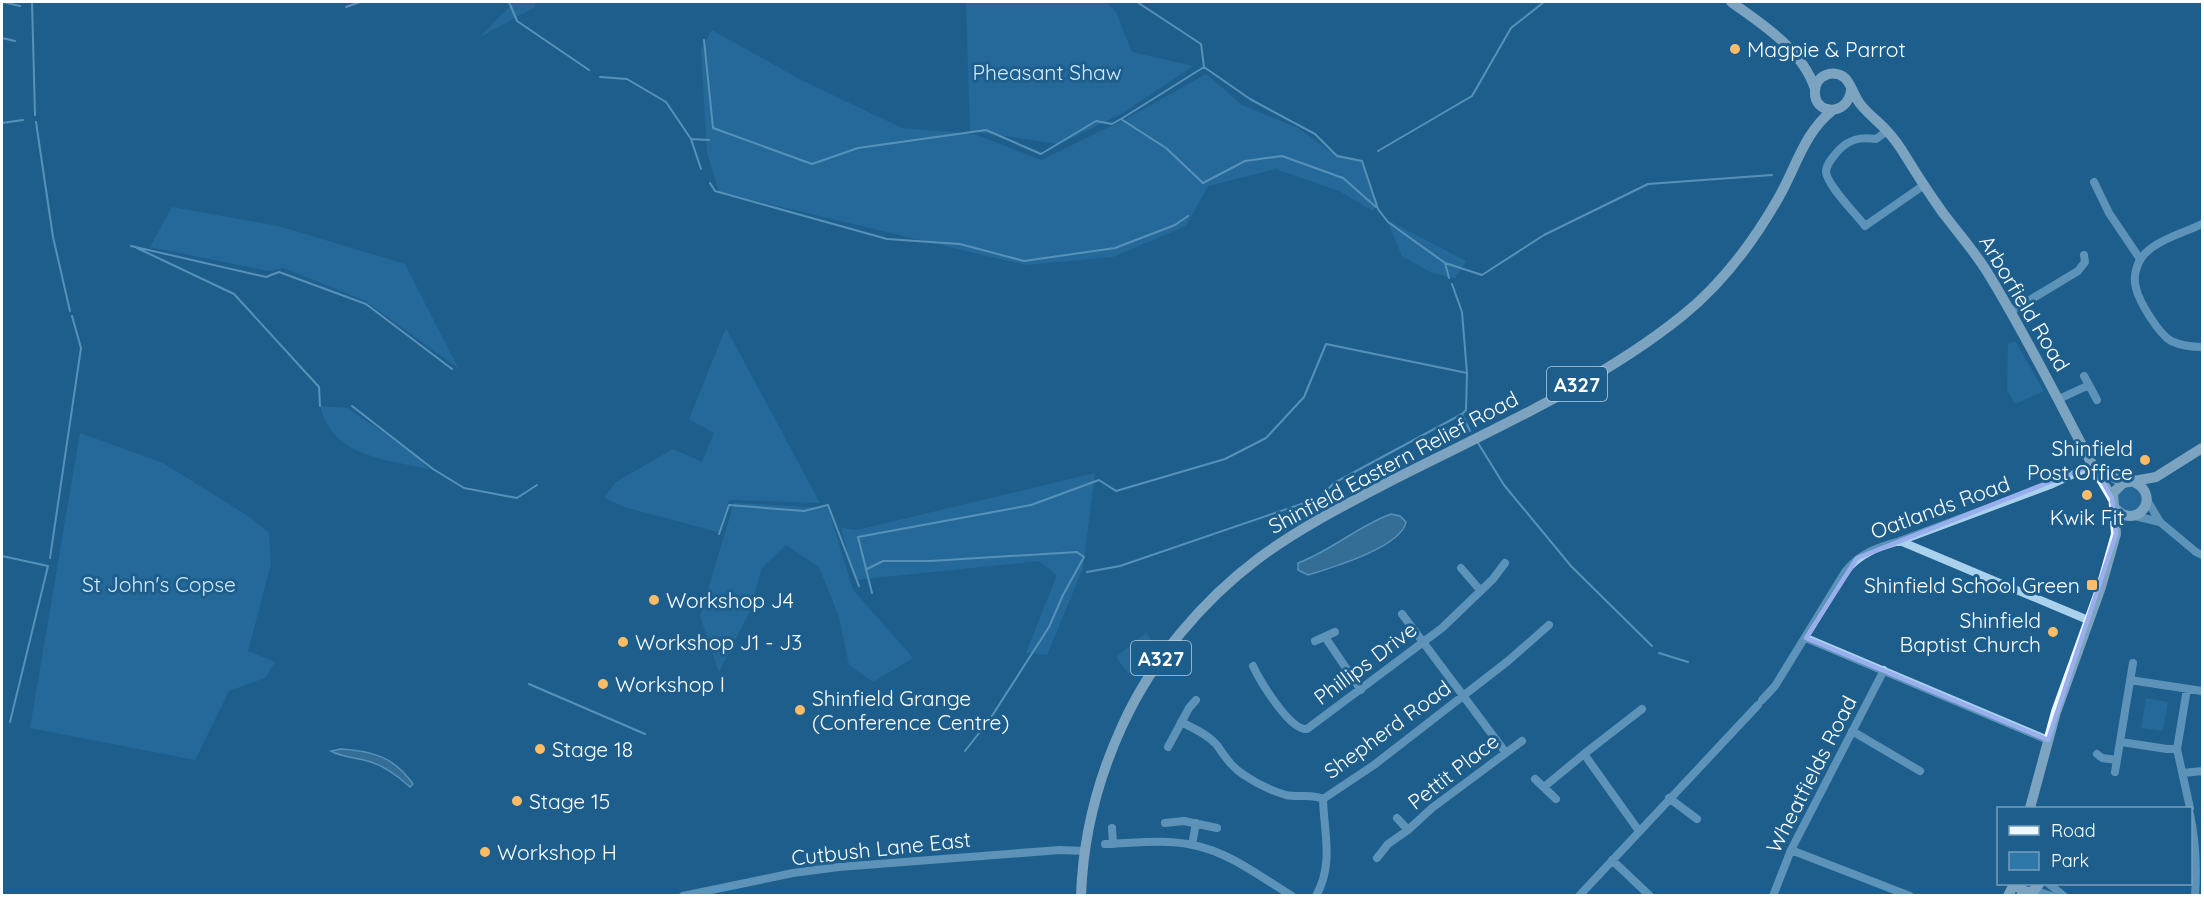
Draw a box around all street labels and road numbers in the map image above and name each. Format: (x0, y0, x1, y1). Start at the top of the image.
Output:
street label: Arborfield Road (1974, 230, 2076, 376)
road number: A327 (1547, 367, 1607, 401)
street label: Shinfield Eastern Relief Road (1264, 385, 1522, 539)
street label: Oatlands Road (1867, 470, 2013, 544)
street label: Phillips Drive (1308, 616, 1422, 710)
road number: A327 (1131, 641, 1191, 675)
street label: Shepherd Road (1319, 674, 1455, 784)
street label: Wheatfields Road (1760, 691, 1862, 857)
street label: Pettit Place (1402, 727, 1504, 815)
street label: Cutbush Lane East (790, 826, 972, 870)

